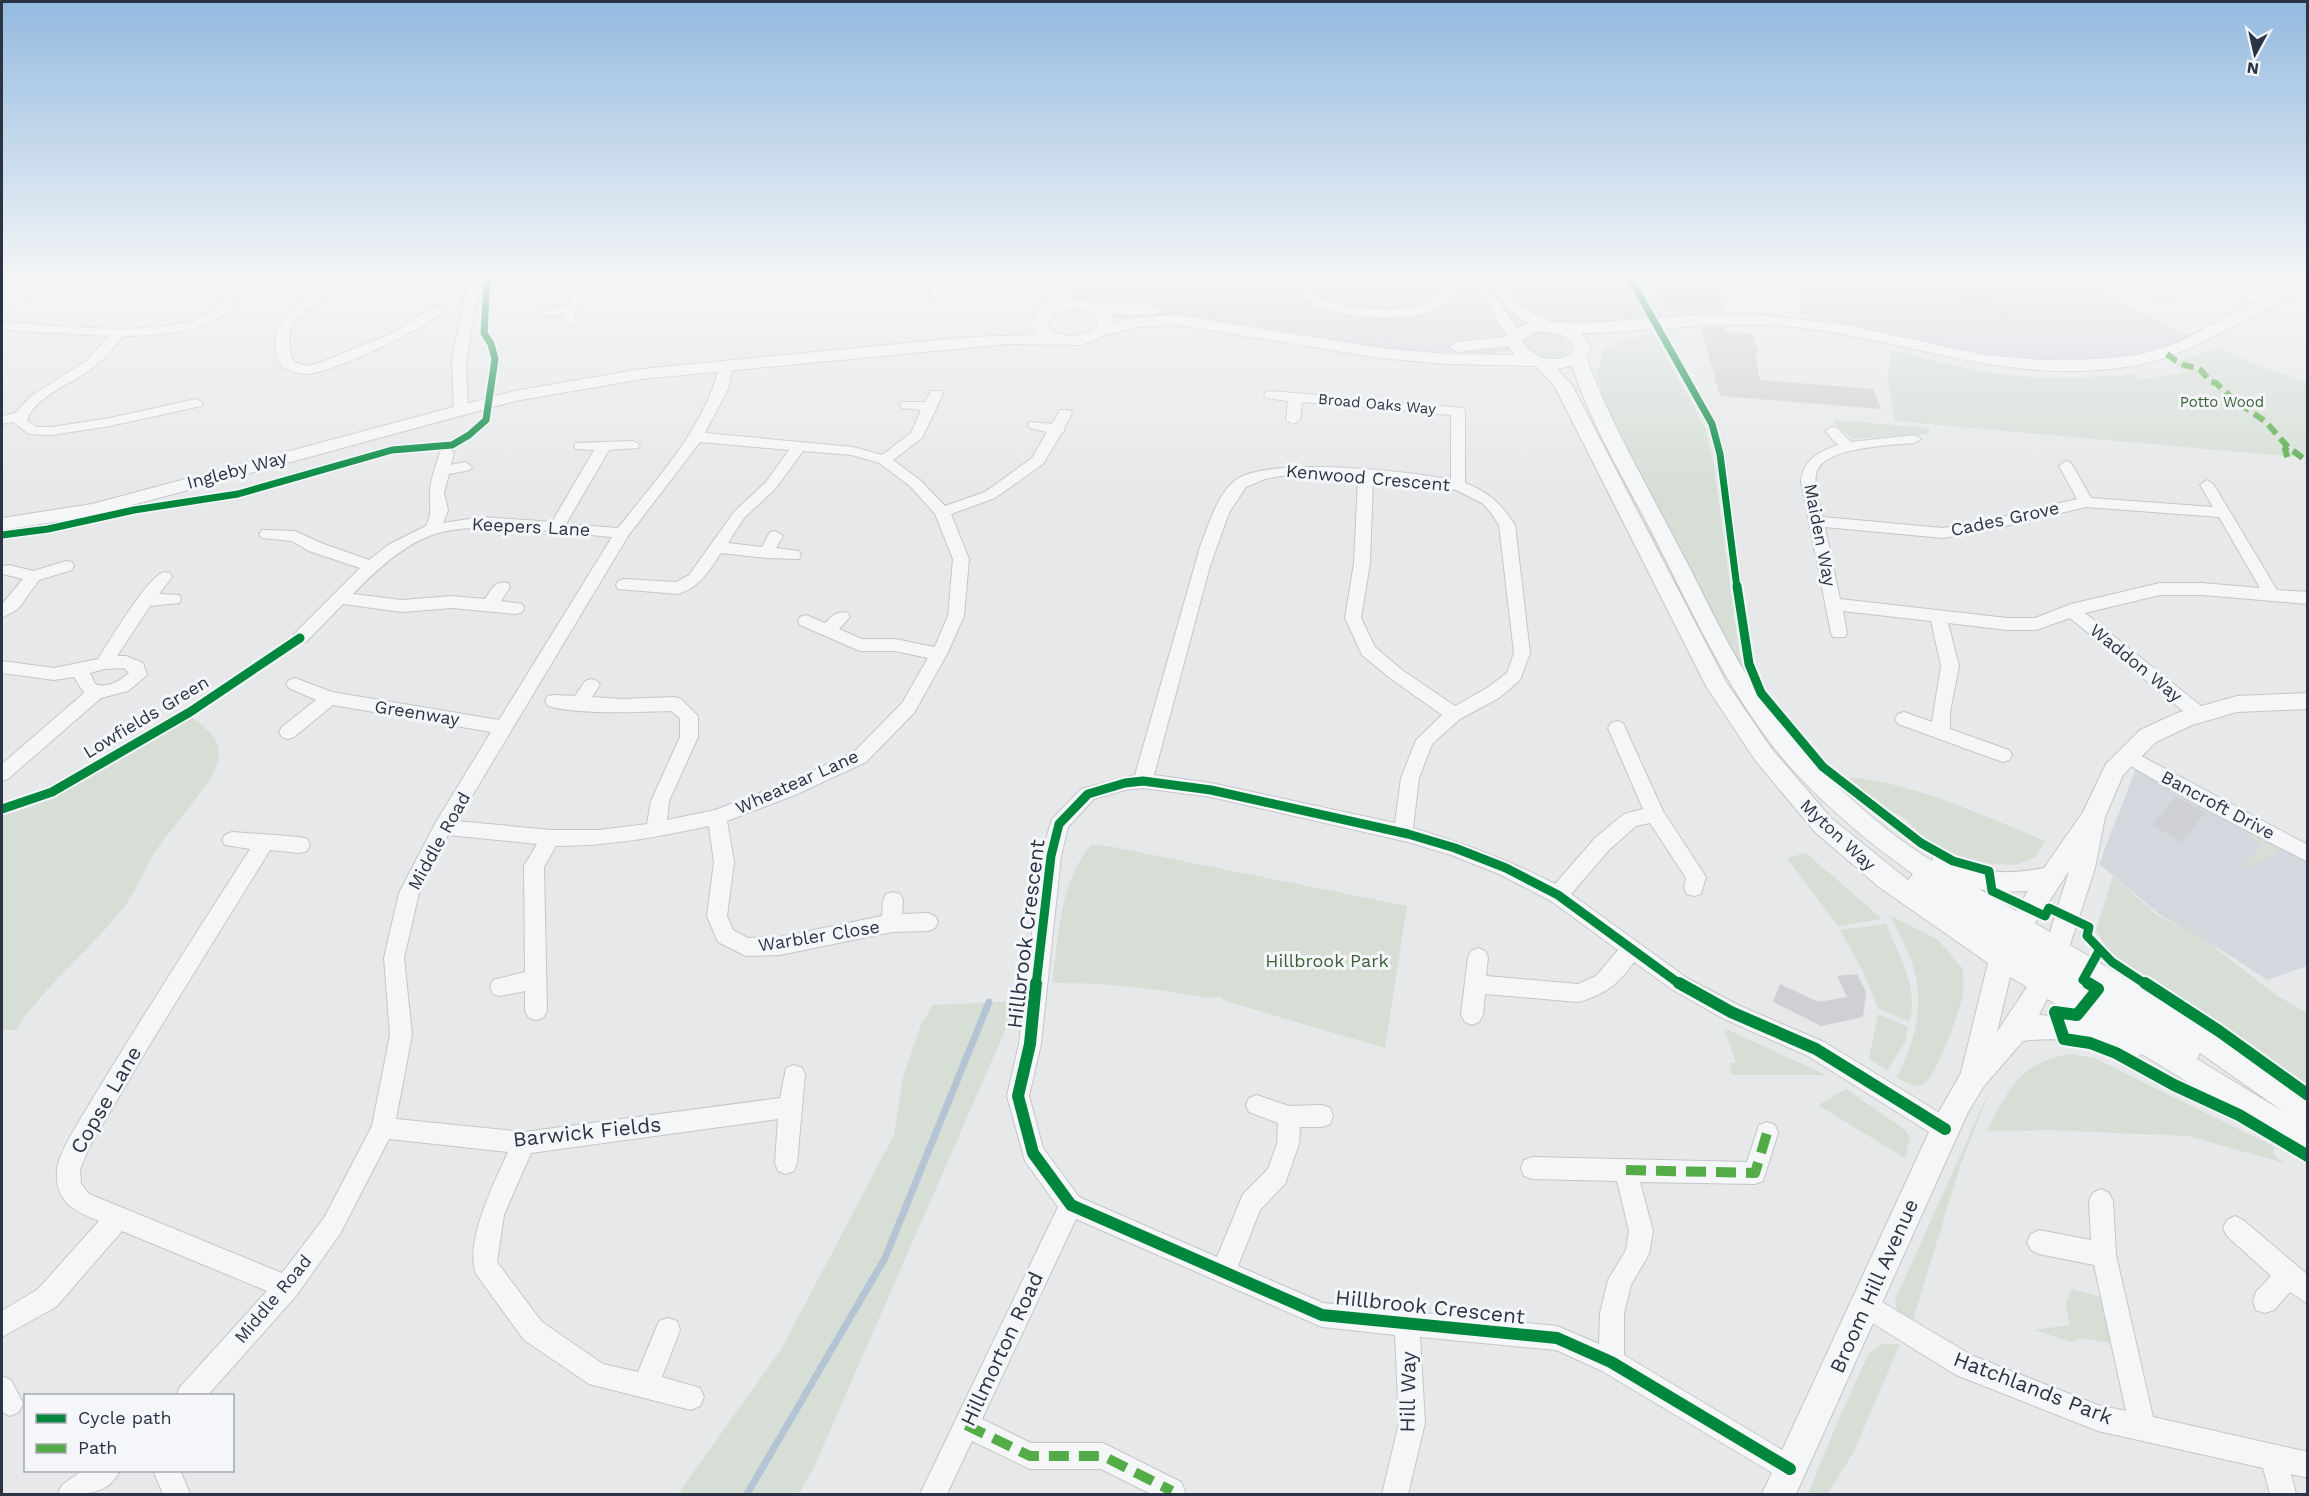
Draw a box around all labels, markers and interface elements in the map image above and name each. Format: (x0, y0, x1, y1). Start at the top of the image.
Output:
north arrow (2225, 24, 2285, 84)
text: N (2246, 58, 2260, 79)
street label: Broad Oaks Way (1317, 390, 1437, 418)
park label: Potto Wood (2180, 393, 2264, 411)
street label: Ingleby Way (184, 446, 290, 493)
street label: Kenwood Crescent (1285, 460, 1451, 495)
street label: Maiden Way (1800, 482, 1841, 589)
street label: Cades Grove (1949, 497, 2061, 540)
street label: Keepers Lane (471, 513, 591, 540)
street label: Waddon Way (2086, 619, 2187, 707)
street label: Lowfields Green (79, 671, 212, 762)
street label: Greenway (373, 695, 462, 730)
street label: Wheatear Lane (732, 745, 862, 818)
street label: Bancroft Drive (2158, 766, 2279, 843)
street label: Middle Road (403, 788, 474, 893)
street label: Myton Way (1796, 794, 1881, 875)
street label: Hillbrook Crescent (1001, 838, 1050, 1030)
street label: Warbler Close (757, 916, 881, 955)
park label: Hillbrook Park (1265, 950, 1389, 971)
street label: Copse Lane (65, 1042, 146, 1158)
street label: Barwick Fields (512, 1111, 662, 1152)
street label: Broom Hill Avenue (1824, 1195, 1923, 1377)
street label: Middle Road (230, 1250, 316, 1347)
street label: Hillmorton Road (955, 1268, 1048, 1430)
street label: Hillbrook Crescent (1334, 1284, 1526, 1329)
street label: Hatchlands Park (1950, 1346, 2116, 1429)
street label: Hill Way (1394, 1351, 1421, 1433)
legend (24, 1394, 234, 1472)
text: Cycle path (78, 1407, 172, 1428)
text: Path (78, 1437, 118, 1458)

